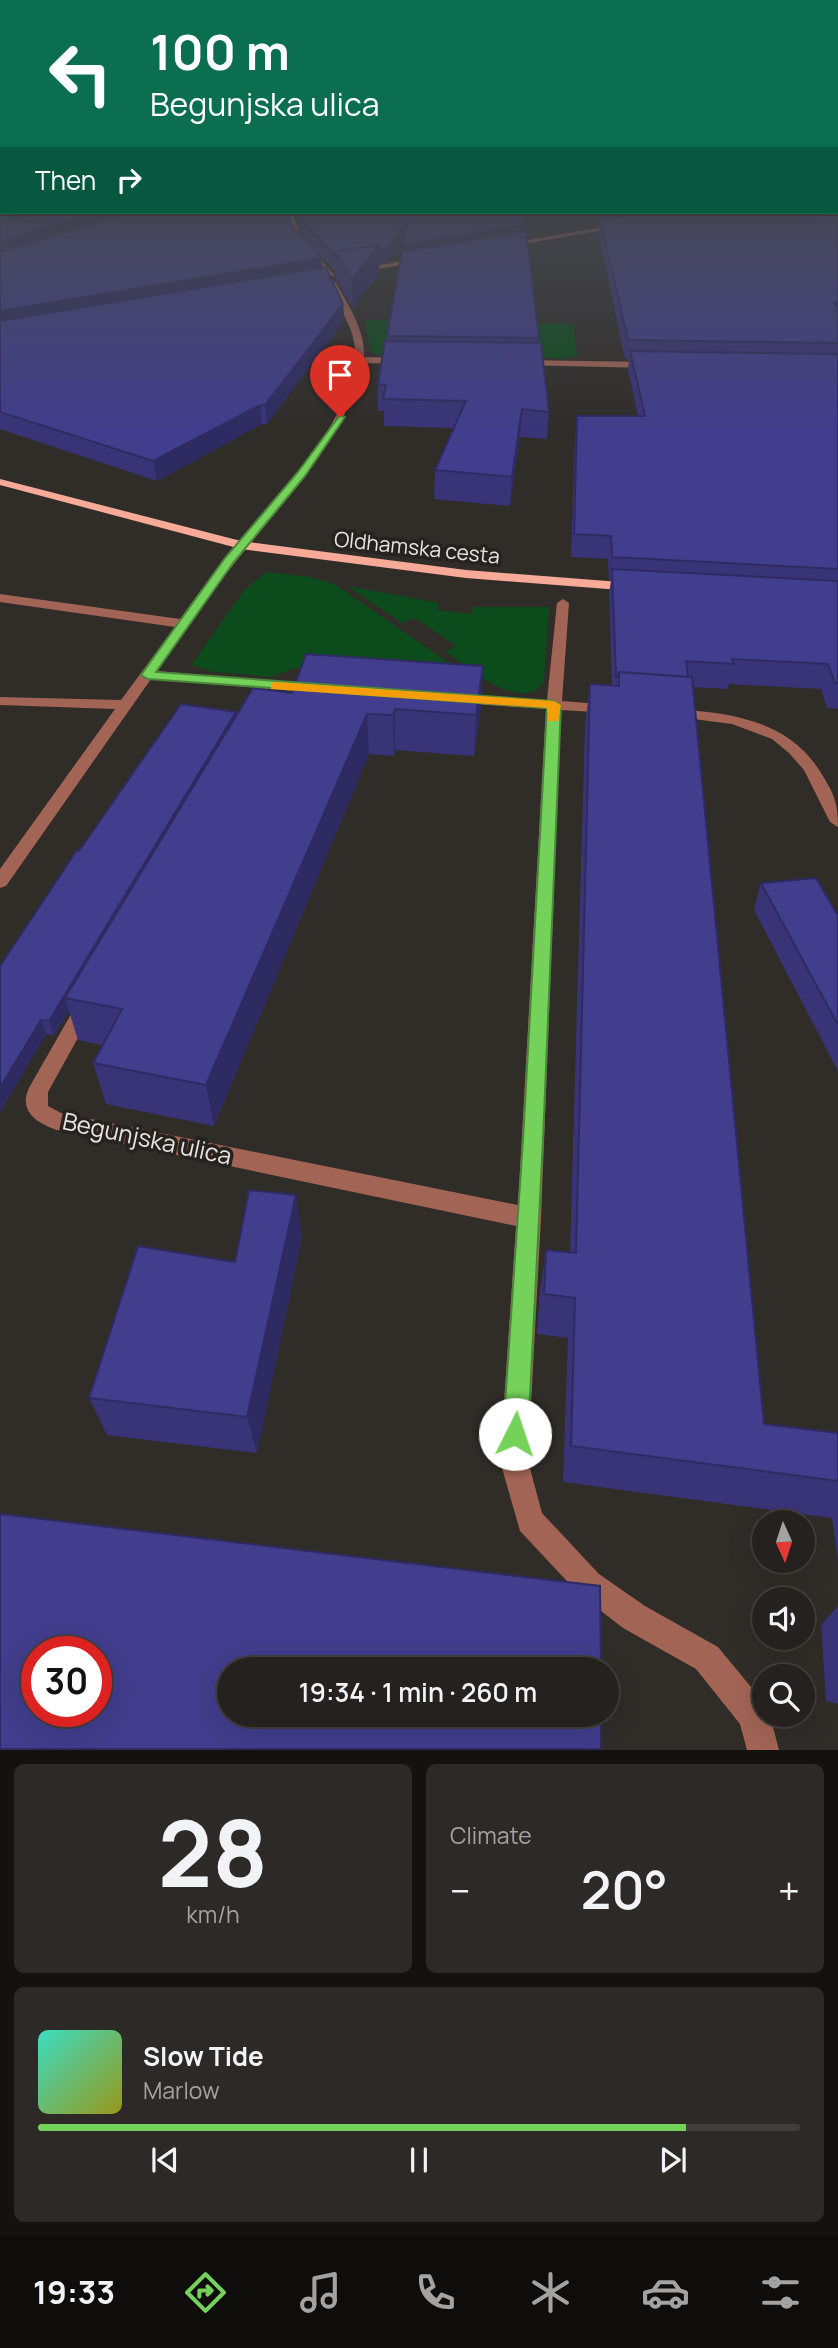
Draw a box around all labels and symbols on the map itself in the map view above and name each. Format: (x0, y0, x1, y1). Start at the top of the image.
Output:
pin (310, 345, 370, 417)
street label: Oldhamska cesta (333, 524, 501, 570)
street label: Begunjska ulica (60, 1104, 235, 1172)
position arrow (478, 1397, 552, 1471)
north arrow (752, 1510, 816, 1573)
speed limit sign: 30 (21, 1636, 112, 1727)

